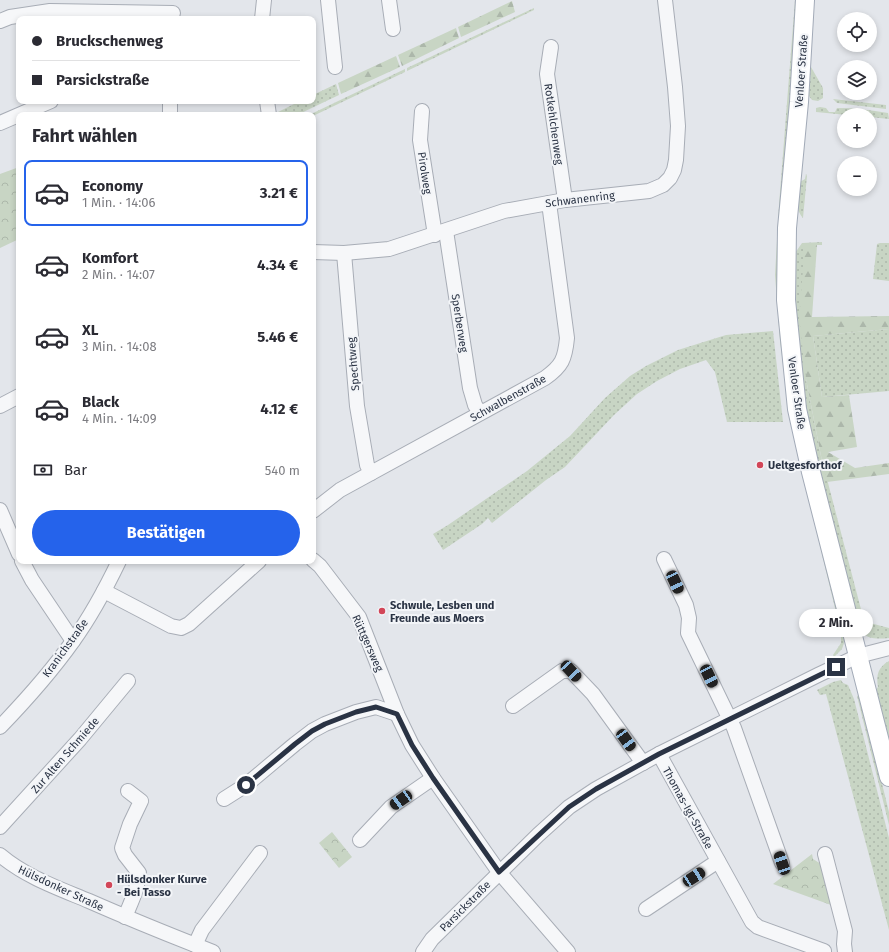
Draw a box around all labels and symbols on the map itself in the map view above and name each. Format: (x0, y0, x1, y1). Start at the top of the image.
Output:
street label: Venloer Straße (792, 34, 811, 108)
street label: Rotkehlchenweg (541, 83, 566, 166)
street label: Pirolweg (415, 151, 434, 195)
street label: Schwanenring (545, 189, 616, 210)
street label: Sperberweg (448, 293, 471, 354)
street label: Spechtweg (345, 336, 362, 391)
street label: Venloer Straße (785, 356, 808, 430)
street label: Schwalbenstraße (468, 372, 549, 425)
place label: Ueltgesforthof (768, 459, 842, 472)
marker: Ueltgesforthof (755, 460, 765, 470)
car (664, 569, 686, 595)
place label: Schwule, Lesben und Freunde aus Moers (390, 599, 494, 625)
marker: Schwule, Lesben und Freunde aus Moers (377, 606, 387, 616)
callout: 2 Min. (799, 609, 873, 637)
street label: Rüttgersweg (349, 613, 386, 674)
street label: Kranichstraße (40, 617, 91, 680)
car (558, 658, 584, 684)
route end (827, 658, 845, 676)
car (698, 663, 720, 689)
street label: Zur Alten Schmiede (29, 715, 102, 796)
car (614, 727, 638, 753)
street label: Thomas-Igl-Straße (660, 765, 715, 852)
route start (237, 776, 255, 794)
car (388, 788, 414, 812)
car (772, 850, 792, 876)
street label: Hülsdonker Straße (16, 863, 106, 914)
car (681, 865, 707, 889)
place label: Hülsdonker Kurve - Bei Tasso (117, 873, 207, 899)
street label: Parsickstraße (437, 878, 493, 934)
marker: Hülsdonker Kurve - Bei Tasso (104, 880, 114, 890)

